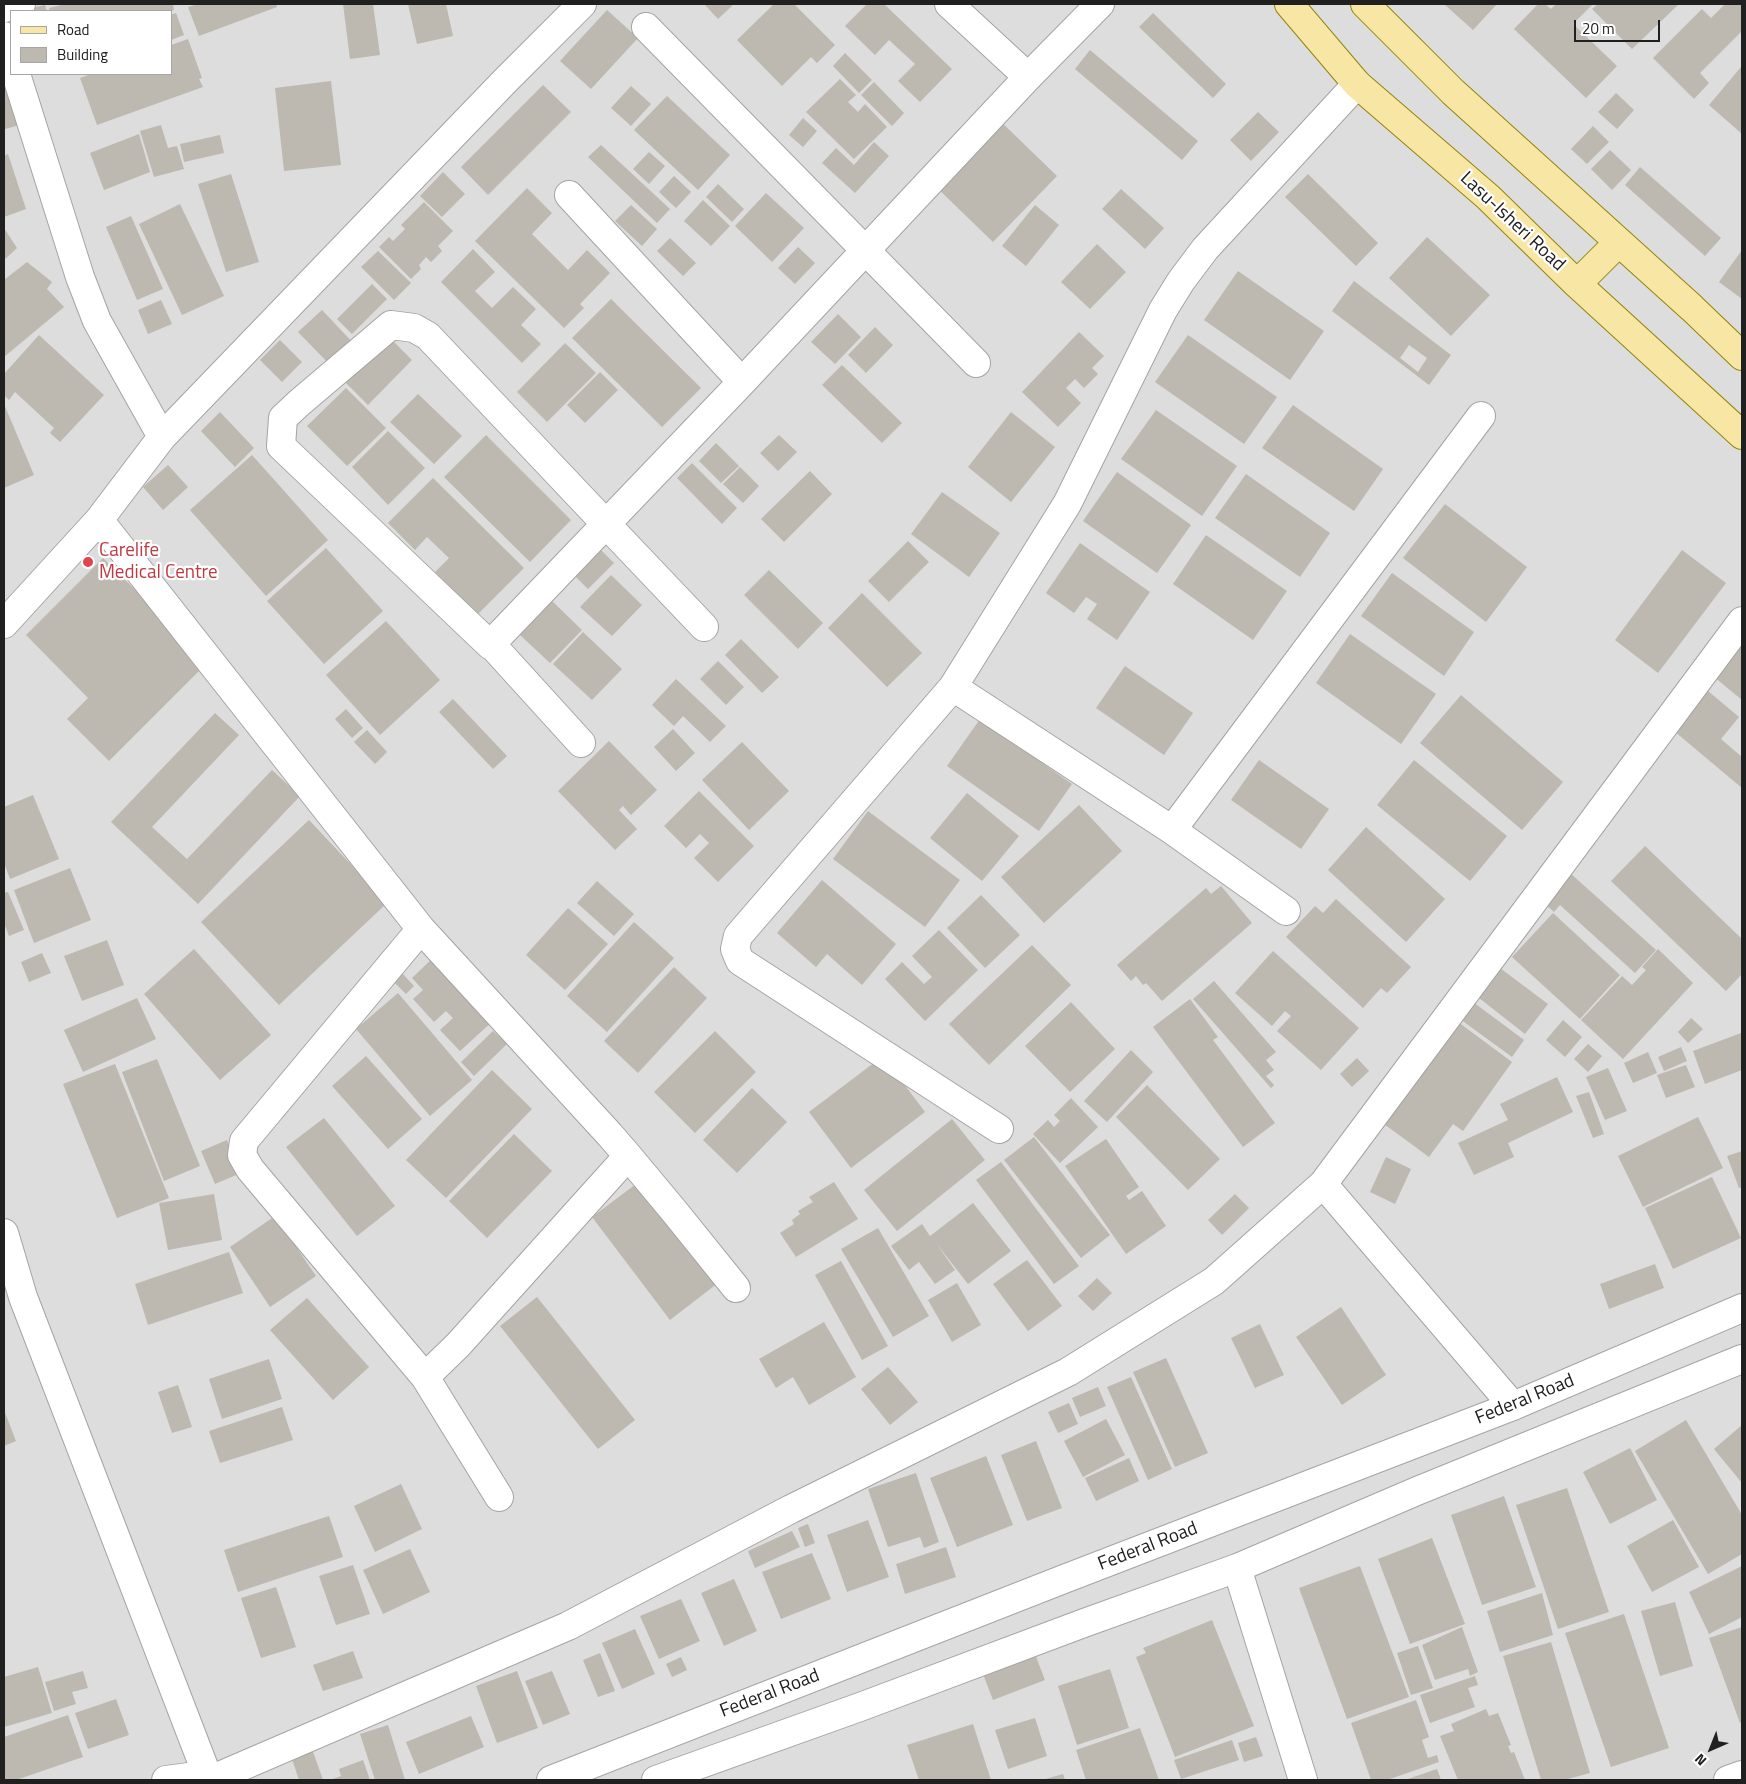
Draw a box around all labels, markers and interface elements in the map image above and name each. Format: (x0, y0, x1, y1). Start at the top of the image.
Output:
legend (10, 10, 172, 75)
scale bar (1576, 10, 1662, 42)
text: 20 m (1582, 17, 1615, 40)
text: Road (57, 18, 89, 41)
text: Building (57, 43, 108, 66)
street label: Lasu-Isheri Road (1455, 168, 1569, 276)
place label: Carelife Medical Centre (99, 540, 218, 584)
marker: Carelife Medical Centre (81, 555, 95, 569)
street label: Federal Road (1472, 1370, 1578, 1430)
street label: Federal Road (1095, 1518, 1201, 1576)
street label: Federal Road (717, 1665, 823, 1723)
north arrow (1686, 1724, 1736, 1774)
text: N (1689, 1749, 1711, 1771)

